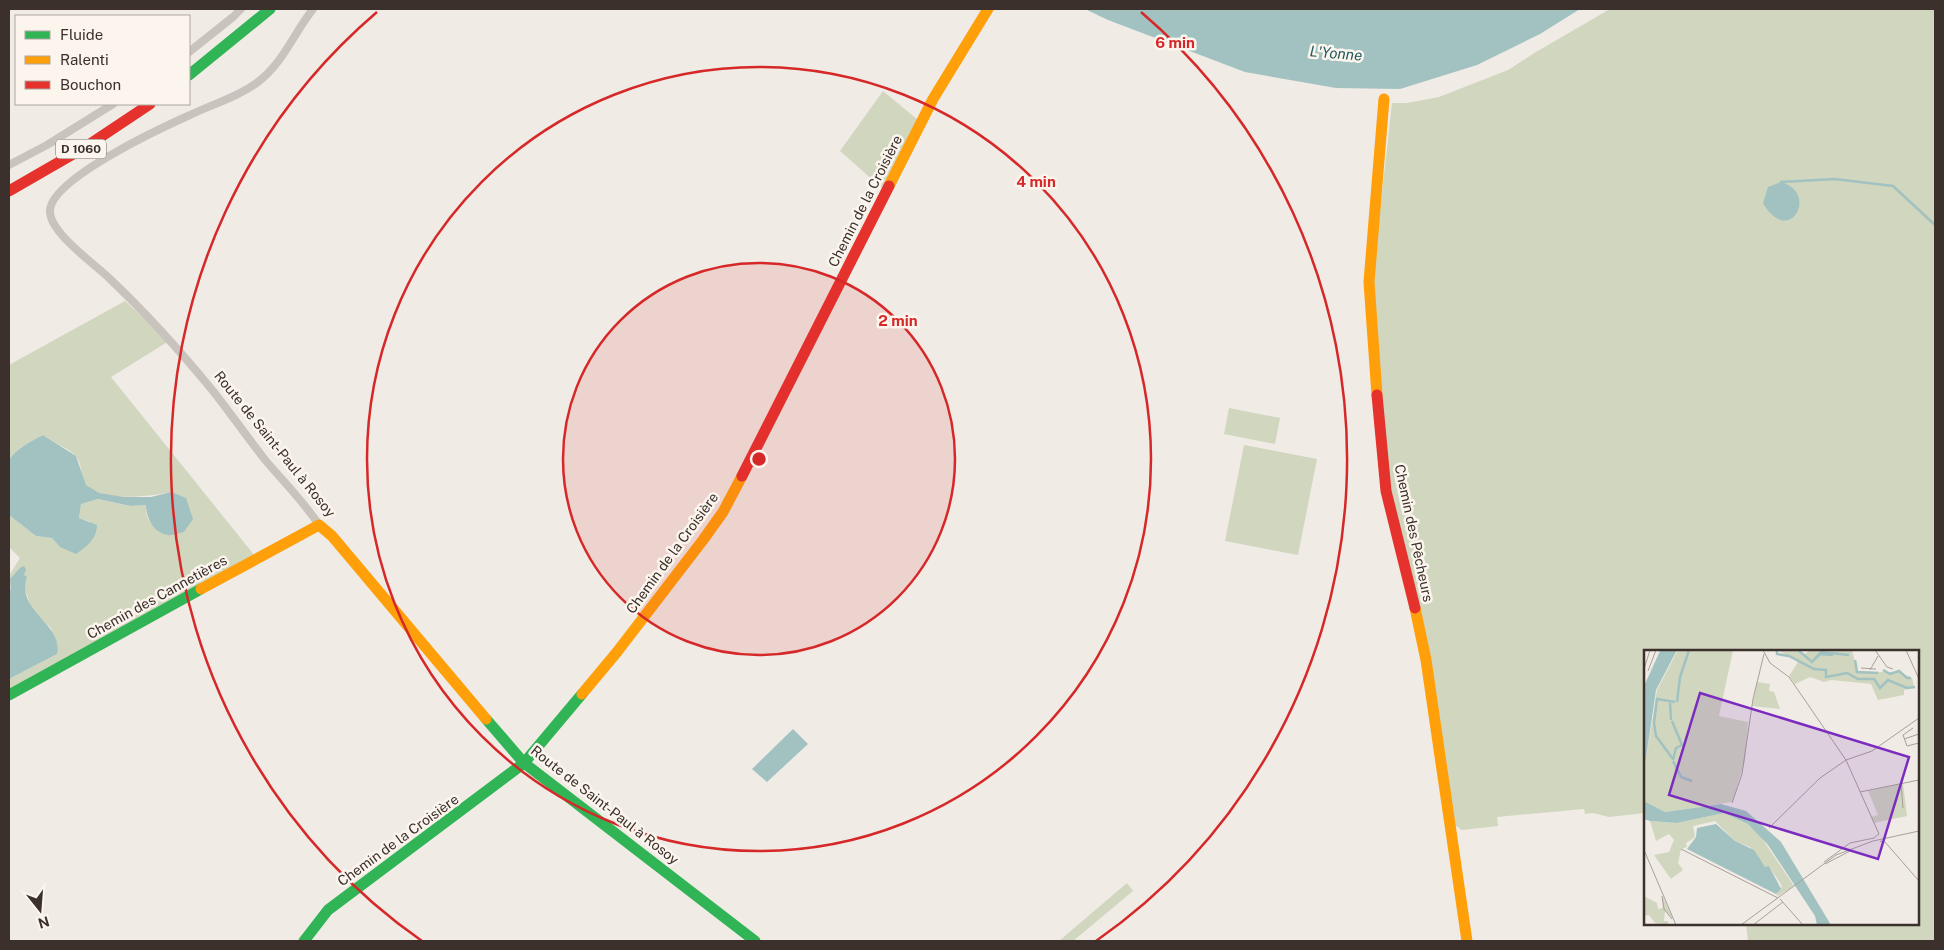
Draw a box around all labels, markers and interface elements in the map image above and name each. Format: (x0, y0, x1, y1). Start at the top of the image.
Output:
legend (15, 15, 190, 105)
text: Fluide (60, 26, 103, 43)
text: 6 min (1155, 34, 1195, 51)
water label: L'Yonne (1309, 42, 1363, 64)
text: Ralenti (60, 51, 109, 68)
text: Bouchon (60, 76, 121, 93)
street label: Chemin de la Croisière (825, 132, 905, 270)
road number: D 1060 (56, 140, 106, 158)
text: 4 min (1016, 173, 1056, 190)
text: 2 min (878, 312, 918, 329)
street label: Route de Saint-Paul à Rosoy (211, 368, 339, 521)
centre of rings (750, 450, 768, 468)
street label: Chemin des Pêcheurs (1392, 463, 1436, 603)
street label: Chemin de la Croisière (623, 489, 721, 617)
street label: Chemin des Cannetières (84, 552, 230, 642)
inset map (1644, 650, 1919, 925)
street label: Route de Saint-Paul à Rosoy (528, 742, 682, 868)
street label: Chemin de la Croisière (334, 791, 462, 889)
north arrow (15, 885, 65, 935)
text: N (36, 913, 51, 932)

